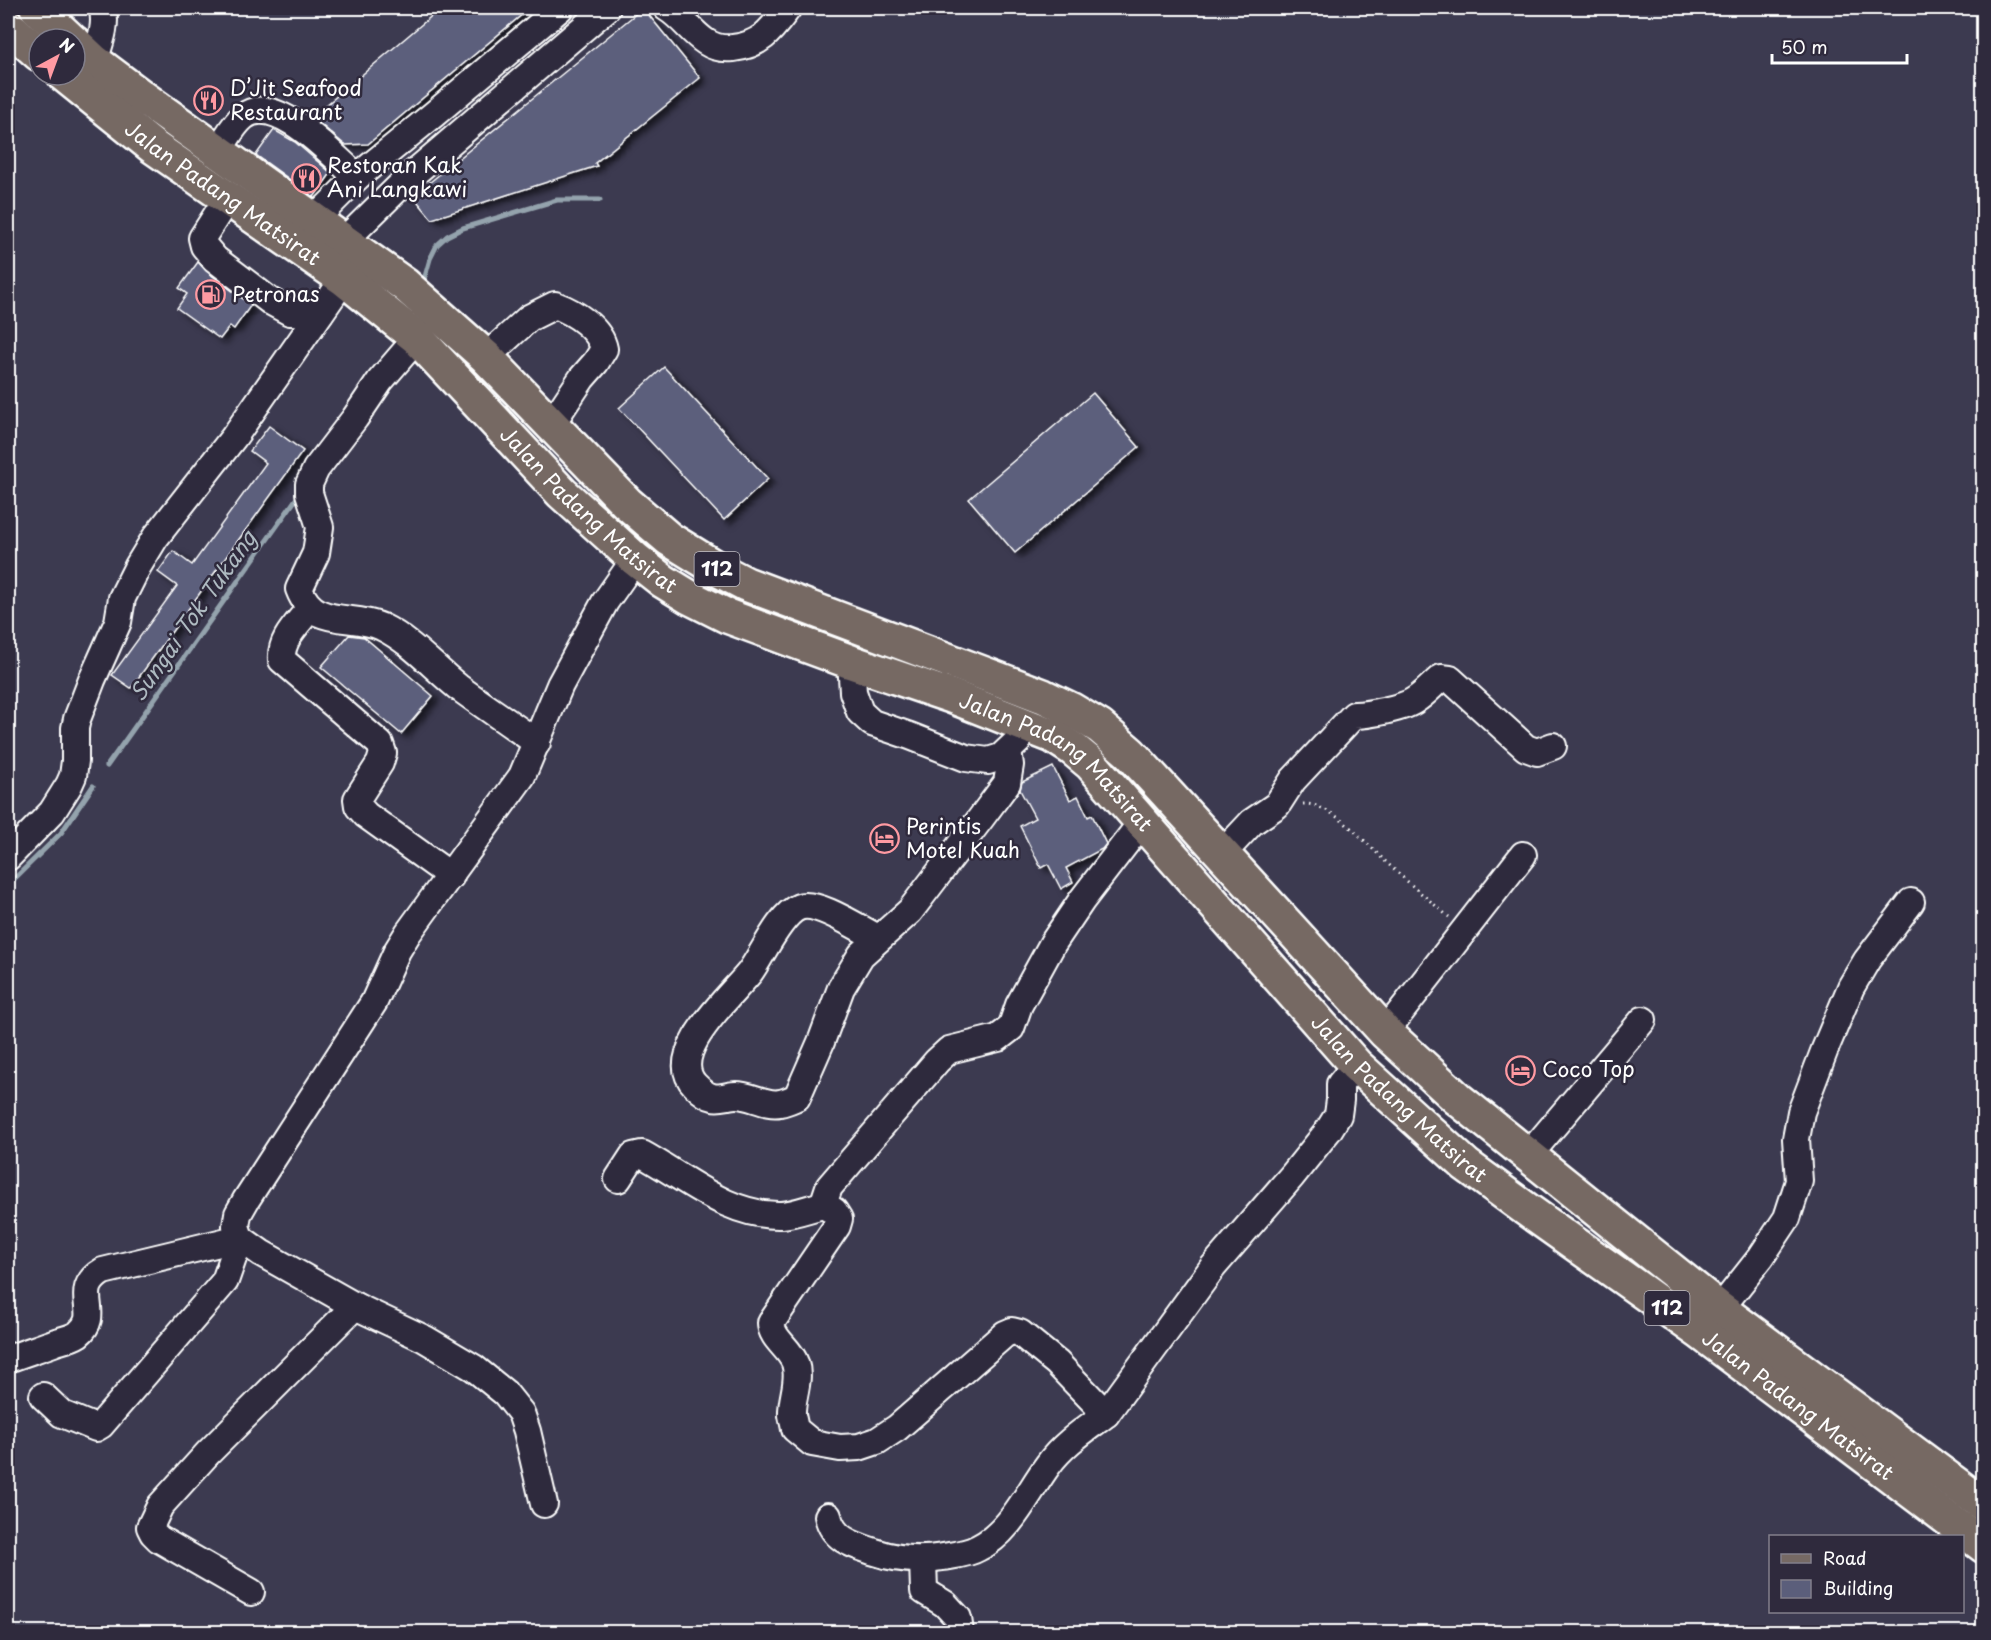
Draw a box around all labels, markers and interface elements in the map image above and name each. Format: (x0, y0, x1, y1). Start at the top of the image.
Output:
north arrow (27, 27, 87, 87)
scale bar (1772, 27, 1907, 65)
text: N (55, 32, 80, 58)
text: 50 m (1781, 33, 1828, 60)
place label: D’Jit Seafood Restaurant (230, 71, 362, 127)
restaurant icon: D’Jit Seafood Restaurant (193, 85, 225, 117)
street label: Jalan Padang Matsirat (119, 112, 328, 272)
place label: Restoran Kak Ani Langkawi (327, 148, 467, 204)
restaurant icon: Restoran Kak Ani Langkawi (290, 162, 322, 194)
place label: Petronas (232, 277, 320, 309)
fuel station icon: Petronas (195, 279, 227, 311)
street label: Jalan Padang Matsirat (493, 418, 684, 600)
water label: Sungai Tok Tukang (120, 522, 264, 707)
road number: 112 (694, 552, 740, 586)
street label: Jalan Padang Matsirat (955, 683, 1161, 838)
place label: Perintis Motel Kuah (906, 809, 1020, 865)
hotel icon: Perintis Motel Kuah (869, 823, 901, 855)
street label: Jalan Padang Matsirat (1304, 1006, 1495, 1190)
place label: Coco Top (1542, 1052, 1635, 1084)
hotel icon: Coco Top (1505, 1054, 1537, 1086)
road number: 112 (1644, 1291, 1690, 1325)
street label: Jalan Padang Matsirat (1696, 1321, 1902, 1487)
legend (1769, 1535, 1964, 1613)
text: Road (1823, 1544, 1867, 1571)
text: Building (1823, 1574, 1893, 1601)

